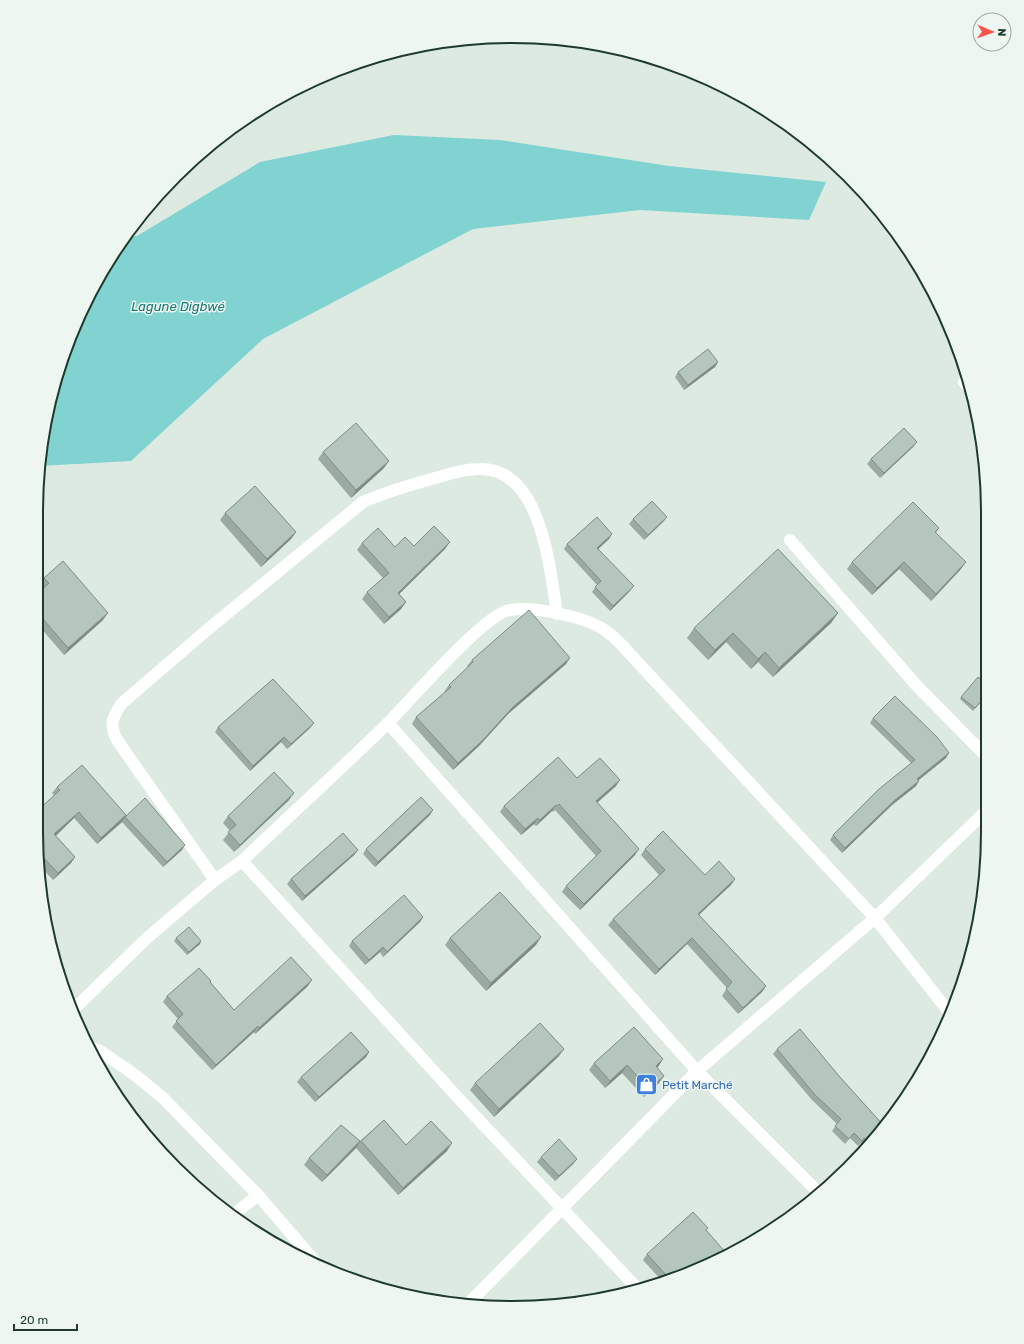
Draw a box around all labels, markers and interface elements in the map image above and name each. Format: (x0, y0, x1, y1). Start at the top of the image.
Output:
north arrow (972, 12, 1012, 52)
text: N (995, 28, 1008, 37)
water label: Lagune Digbwé (131, 299, 225, 315)
shop icon: Petit Marché (634, 1072, 660, 1098)
place label: Petit Marché (662, 1078, 733, 1092)
scale bar (14, 1306, 77, 1332)
text: 20 m (20, 1313, 48, 1327)

